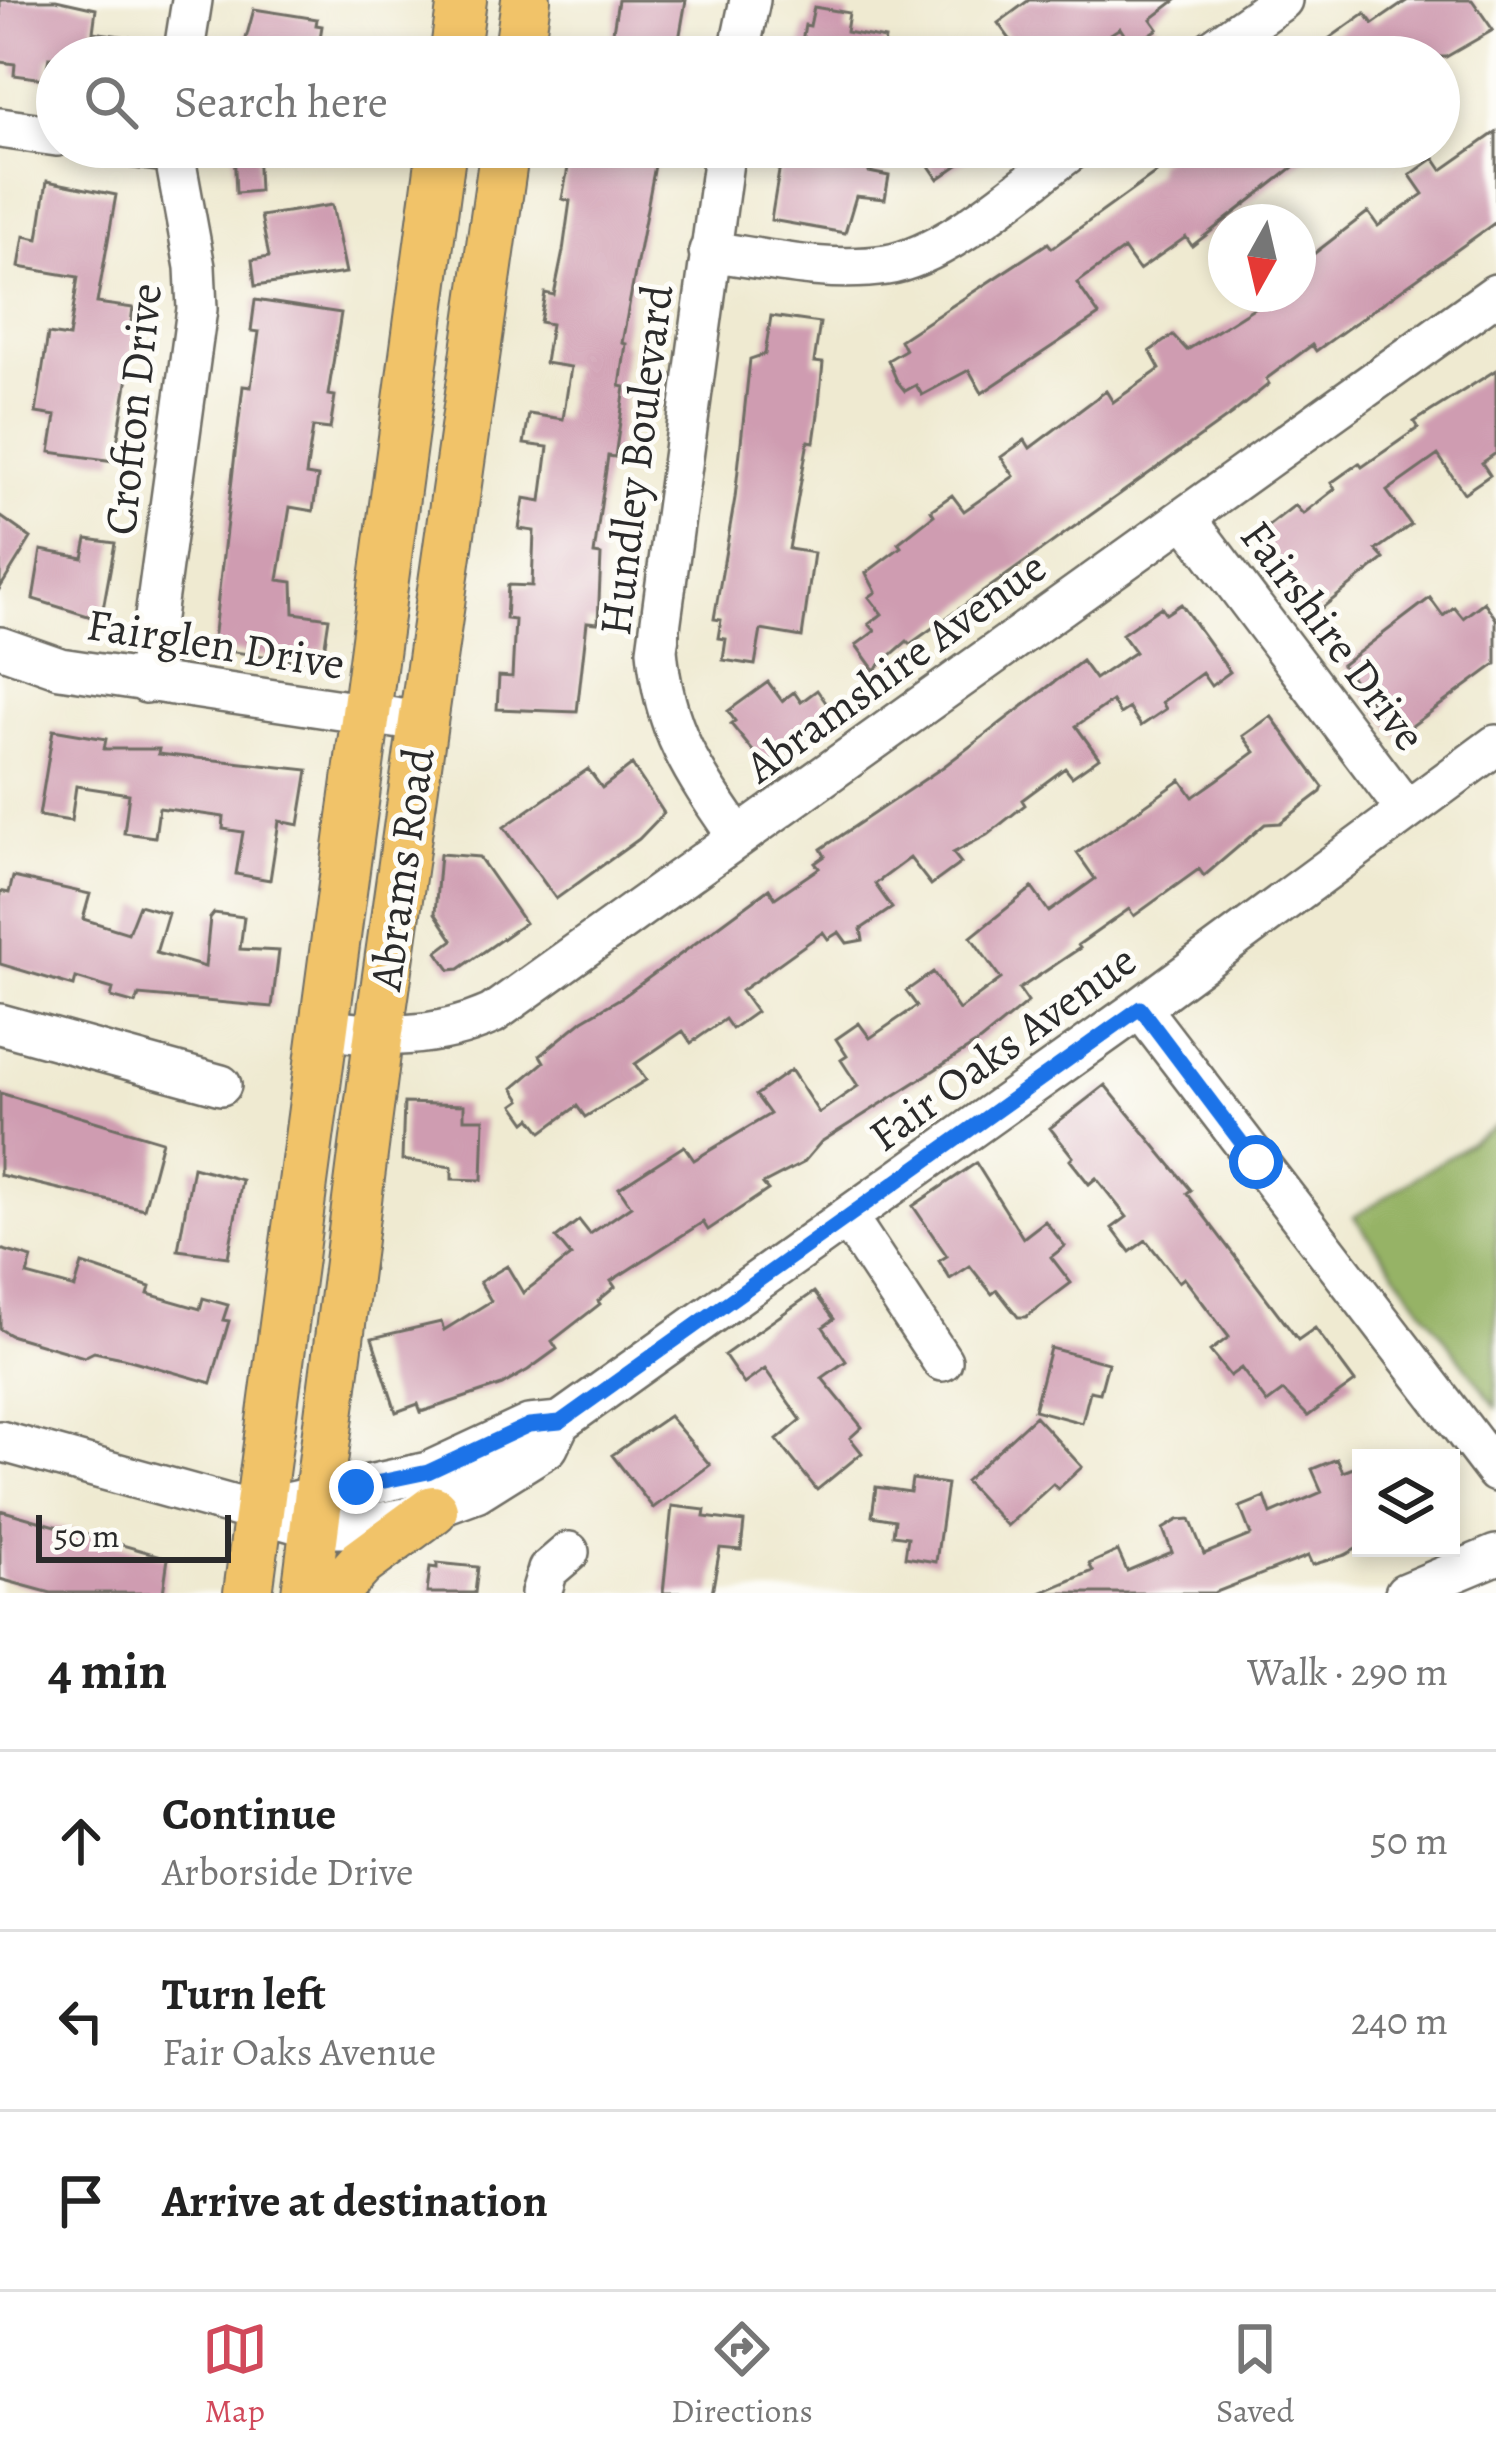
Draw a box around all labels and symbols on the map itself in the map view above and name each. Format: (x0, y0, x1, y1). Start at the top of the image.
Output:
north arrow (1208, 204, 1316, 312)
street label: Crofton Drive (89, 280, 177, 538)
street label: Hundley Boulevard (584, 280, 688, 639)
street label: Fairshire Drive (1226, 508, 1440, 764)
street label: Abramshire Avenue (732, 536, 1059, 798)
street label: Fairglen Drive (82, 593, 349, 695)
street label: Abrams Road (354, 743, 450, 995)
street label: Fair Oaks Avenue (856, 930, 1149, 1166)
route start (1229, 1135, 1283, 1189)
route end (329, 1460, 383, 1514)
scale bar (36, 1509, 231, 1562)

